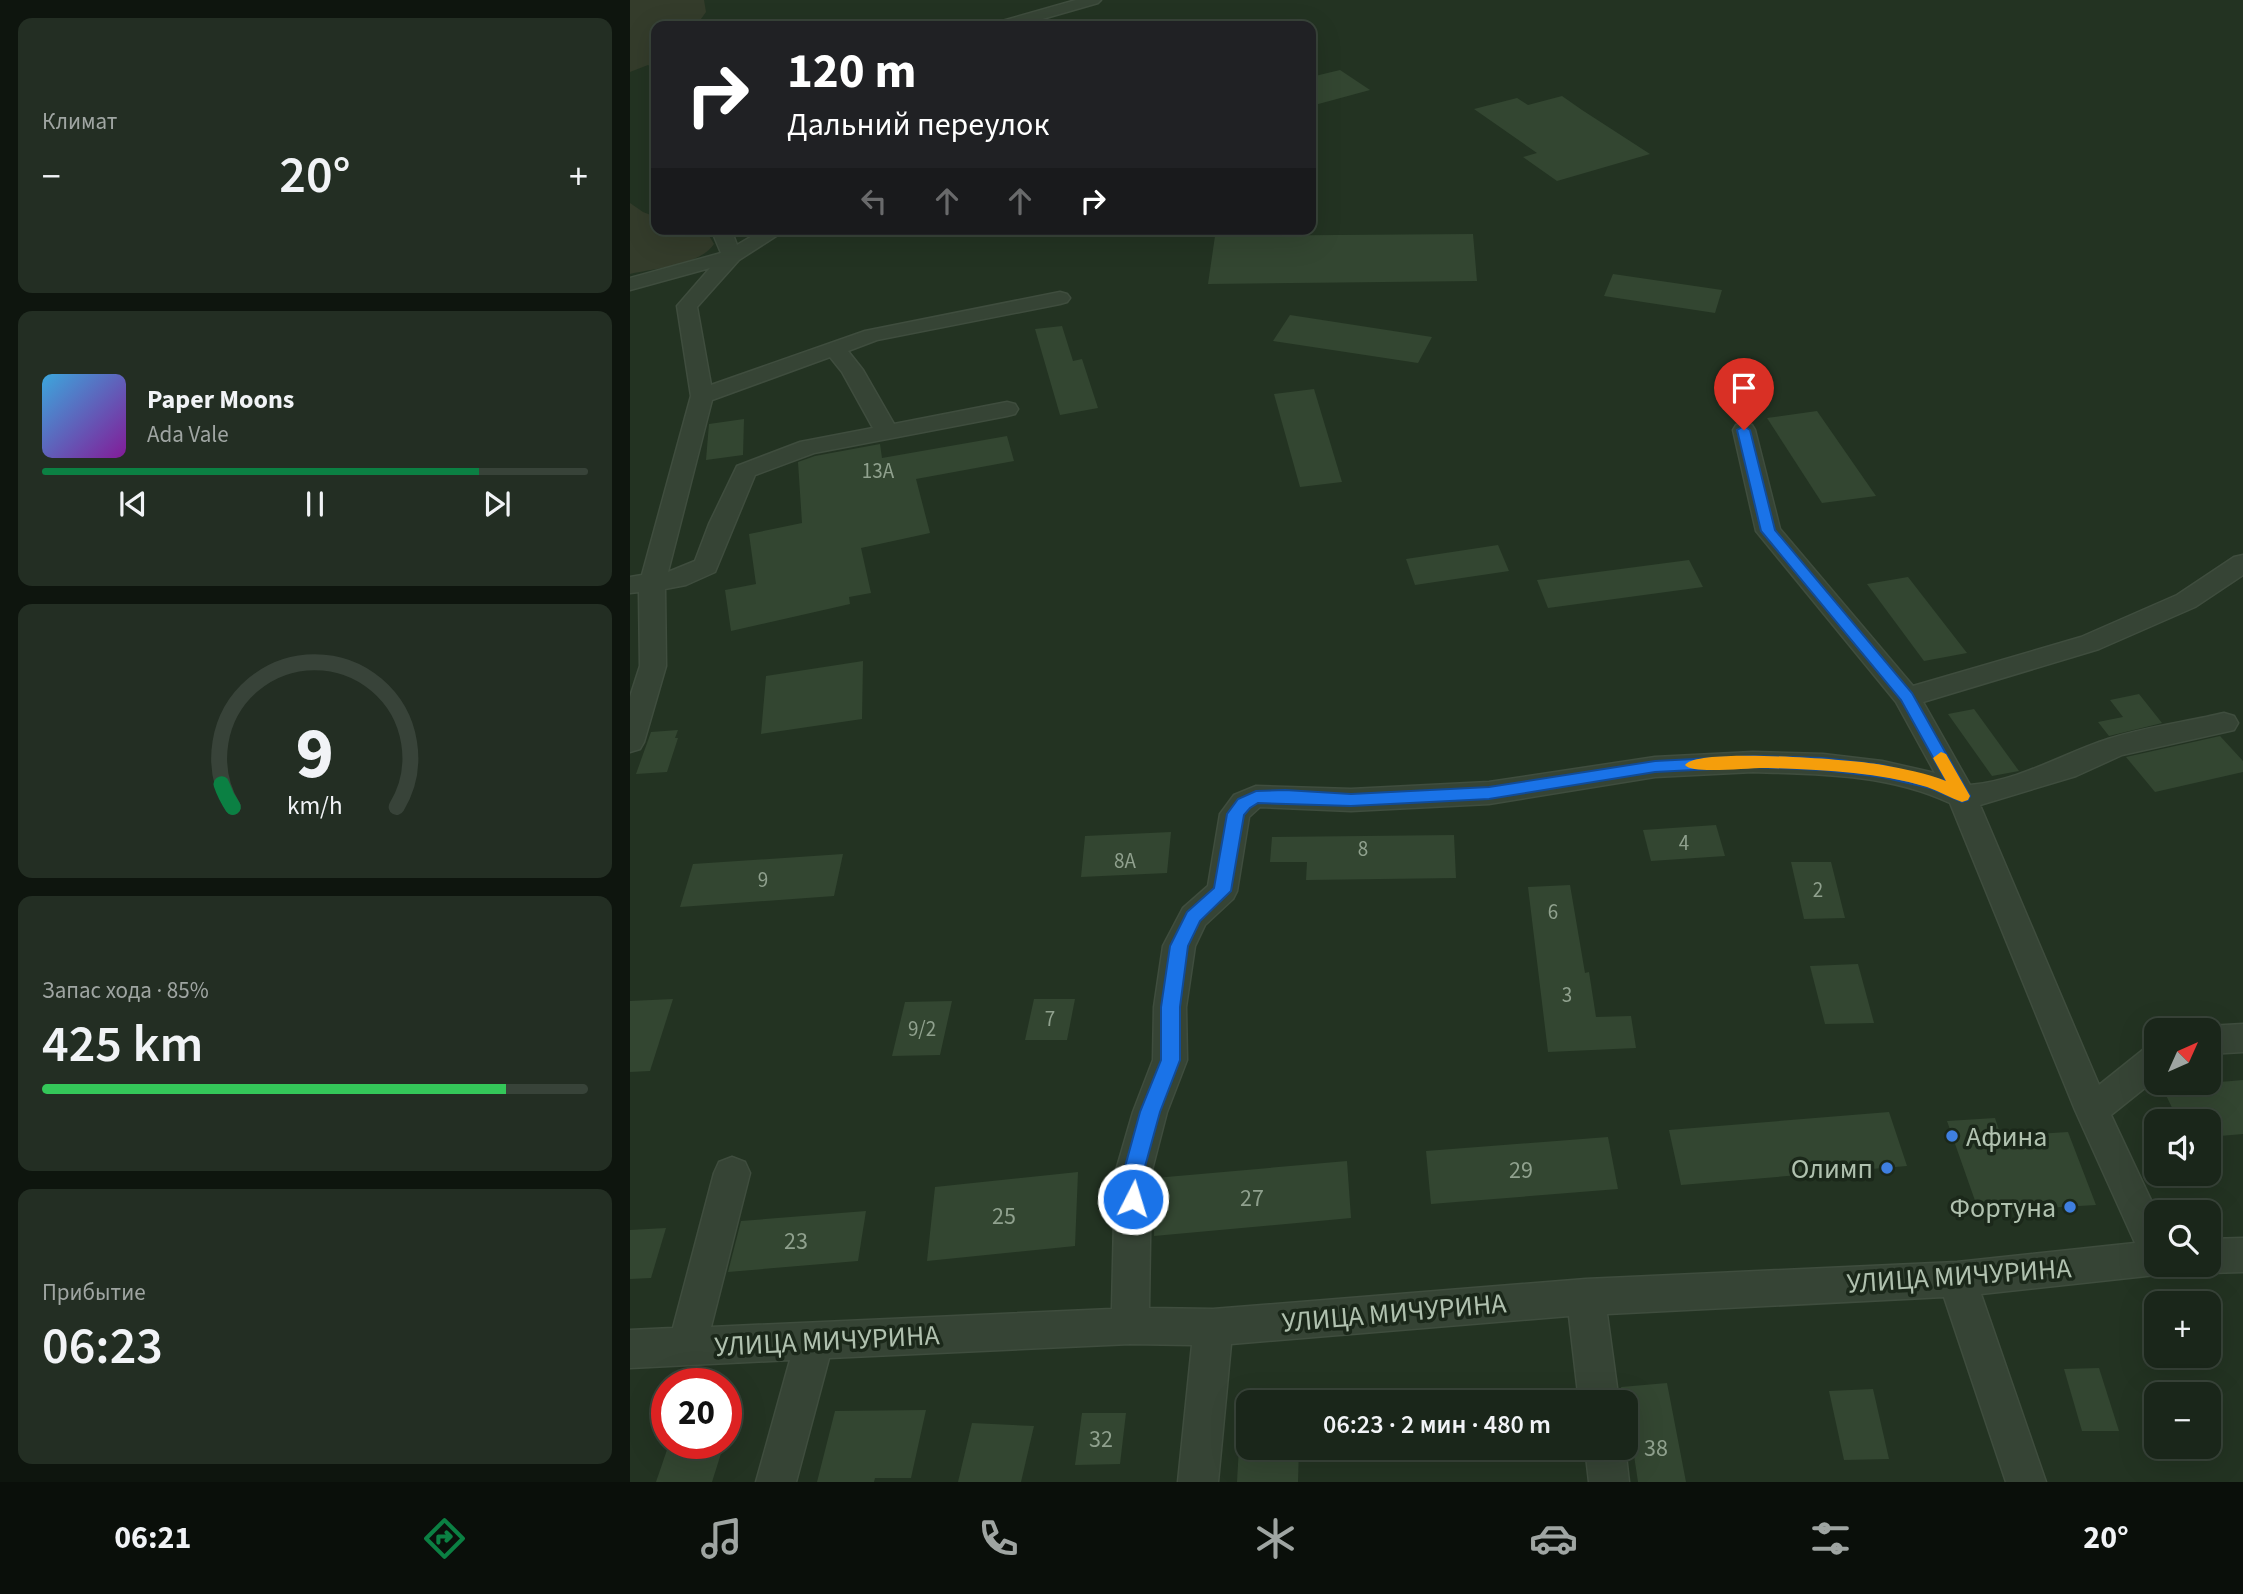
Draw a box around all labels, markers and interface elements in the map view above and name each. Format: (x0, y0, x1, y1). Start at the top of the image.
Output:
text: 120 m (787, 37, 916, 107)
icon: right (672, 49, 763, 140)
text: Дальний переулок (787, 102, 1049, 148)
text: Климат (42, 105, 117, 138)
text: 20° (279, 139, 351, 213)
text: − (42, 150, 61, 204)
text: + (569, 150, 588, 204)
icon: left (855, 182, 893, 220)
icon: ahead (928, 182, 966, 220)
icon: ahead (1001, 182, 1039, 220)
icon: right (1074, 182, 1112, 220)
pin (1714, 358, 1774, 430)
icon: arrive (1725, 369, 1763, 407)
text: Paper Moons (147, 381, 294, 418)
text: Ada Vale (147, 418, 229, 451)
house number: 13А (862, 456, 895, 486)
icon: previous (114, 485, 152, 523)
icon: pause (296, 485, 334, 523)
icon: next (478, 485, 516, 523)
text: 9 (296, 702, 334, 806)
text: km/h (287, 788, 343, 824)
house number: 4 (1679, 828, 1689, 858)
house number: 8 (1358, 834, 1368, 864)
house number: 8А (1114, 846, 1136, 876)
house number: 9 (758, 865, 768, 895)
house number: 2 (1813, 875, 1823, 905)
house number: 6 (1548, 897, 1558, 927)
text: Запас хода · 85% (42, 974, 209, 1007)
house number: 3 (1562, 980, 1572, 1010)
house number: 7 (1045, 1004, 1055, 1034)
text: 425 km (42, 1008, 203, 1082)
house number: 9/2 (908, 1014, 936, 1044)
north arrow (2144, 1018, 2221, 1096)
map controls (2144, 1018, 2221, 1459)
button: sound (2144, 1109, 2221, 1186)
place label: Афина (1966, 1117, 2047, 1157)
marker: Афина (1944, 1128, 1960, 1144)
place label: Олимп (1791, 1149, 1873, 1189)
house number: 29 (1509, 1153, 1533, 1188)
marker: Олимп (1879, 1160, 1895, 1176)
position arrow (1096, 1162, 1170, 1236)
house number: 27 (1240, 1181, 1264, 1216)
place label: Фортуна (1949, 1188, 2056, 1228)
house number: 25 (992, 1199, 1016, 1234)
marker: Фортуна (2062, 1199, 2078, 1215)
button: search (2144, 1200, 2221, 1277)
house number: 23 (784, 1224, 808, 1259)
street label: УЛИЦА МИЧУРИНА (1845, 1248, 2074, 1304)
text: Прибытие (42, 1276, 146, 1309)
street label: УЛИЦА МИЧУРИНА (1280, 1283, 1509, 1343)
button: + (2144, 1291, 2221, 1368)
text: 06:23 (42, 1310, 163, 1384)
street label: УЛИЦА МИЧУРИНА (714, 1315, 941, 1367)
speed limit sign: 20 (651, 1368, 742, 1459)
button: − (2144, 1382, 2221, 1459)
text: 06:23 · 2 мин · 480 m (1323, 1406, 1551, 1443)
house number: 32 (1089, 1422, 1113, 1457)
house number: 38 (1644, 1431, 1668, 1466)
icon: directions (420, 1514, 469, 1563)
icon: music (697, 1514, 746, 1563)
icon: phone (974, 1514, 1023, 1563)
icon: climate (1251, 1514, 1300, 1563)
icon: car (1529, 1514, 1578, 1563)
icon: filters (1806, 1514, 1855, 1563)
text: 06:21 (114, 1515, 191, 1561)
text: 20° (2083, 1515, 2129, 1561)

